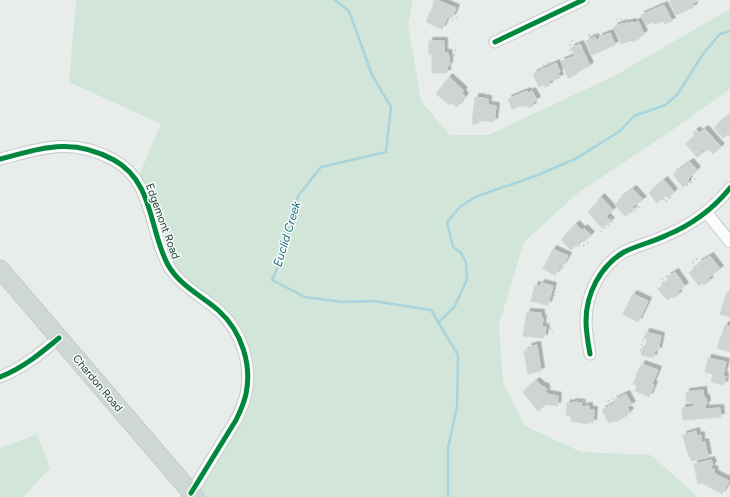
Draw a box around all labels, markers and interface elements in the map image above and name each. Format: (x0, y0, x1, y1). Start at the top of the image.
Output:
street label: Edgemont Road (143, 182, 182, 261)
water label: Euclid Creek (270, 199, 304, 268)
street label: Chardon Road (70, 352, 125, 414)

